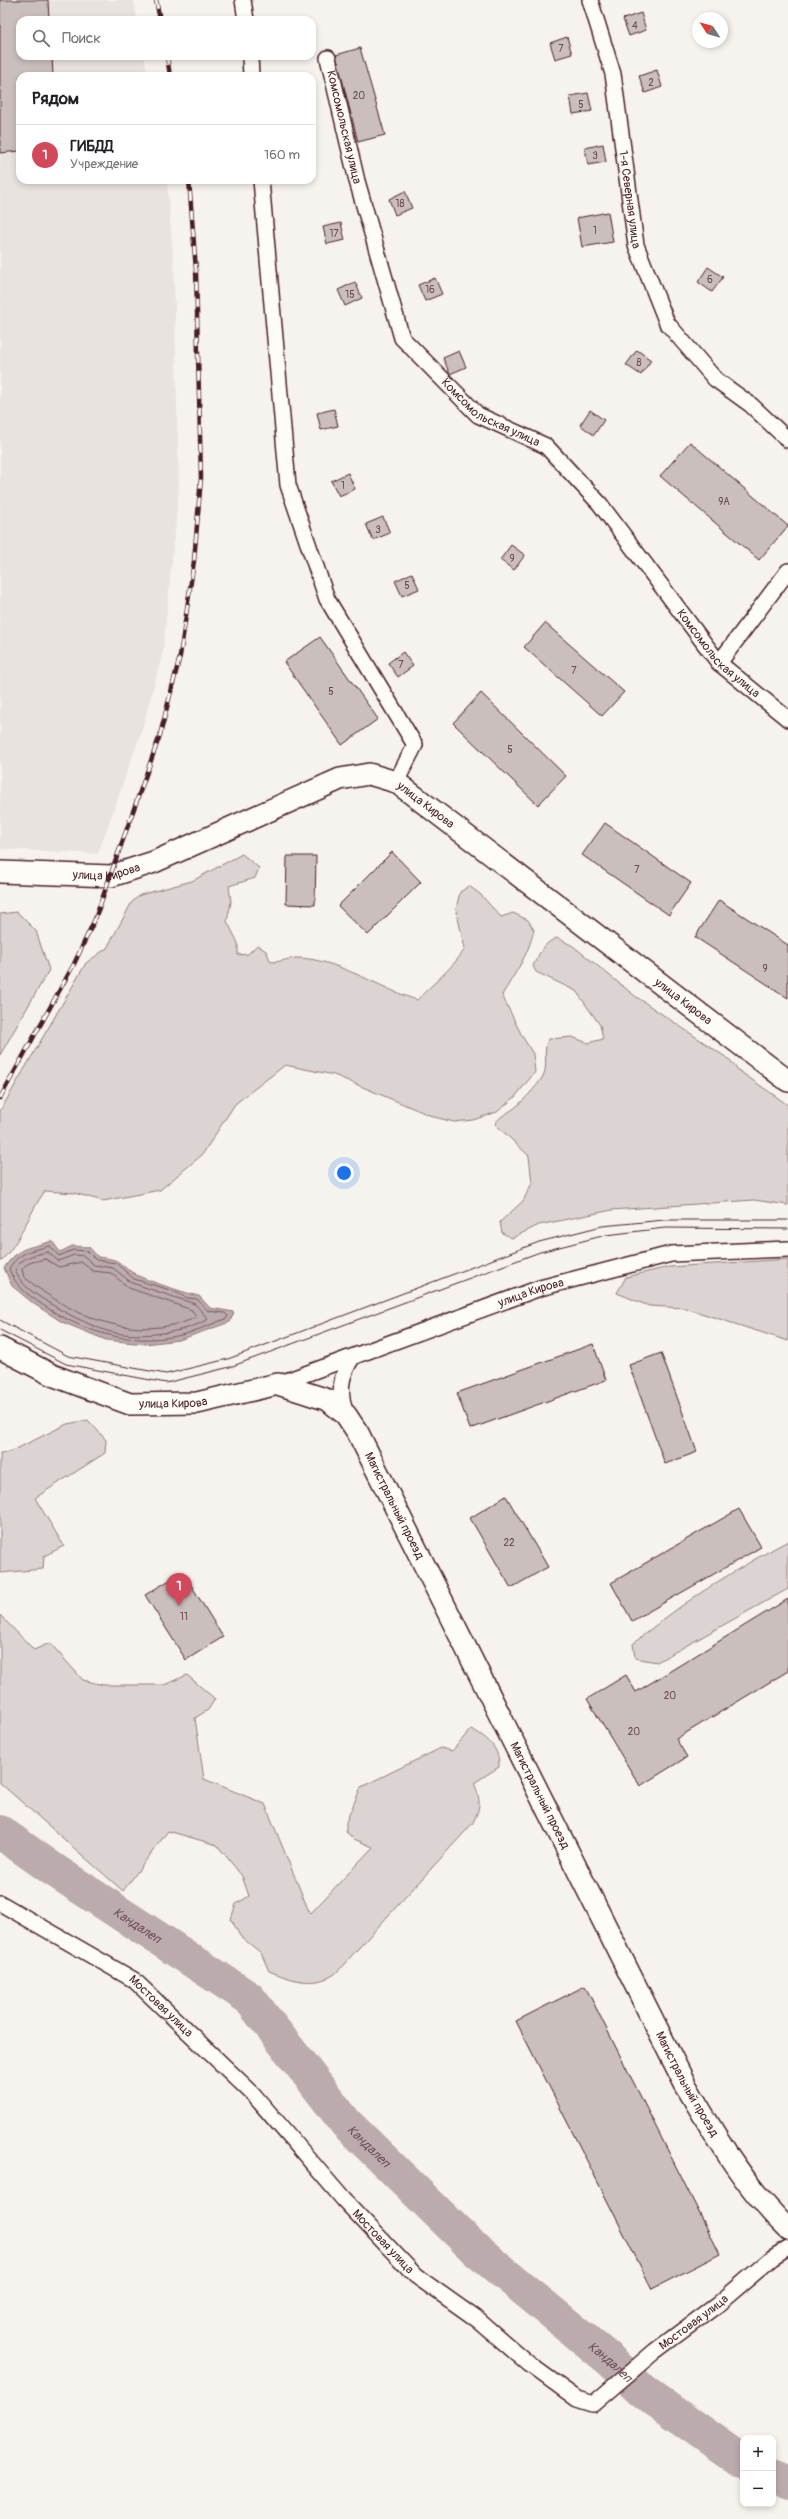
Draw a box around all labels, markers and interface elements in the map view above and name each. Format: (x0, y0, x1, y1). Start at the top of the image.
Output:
north arrow (692, 12, 728, 48)
search box (16, 16, 316, 60)
house number: 4 (632, 20, 638, 32)
icon: search (30, 27, 52, 49)
text: Поиск (62, 29, 101, 48)
house number: 7 (558, 43, 564, 55)
street label: Комсомольская улица (323, 69, 365, 186)
house number: 2 (648, 77, 654, 89)
text: Рядом (32, 88, 79, 109)
house number: 20 (353, 90, 365, 102)
house number: 5 (578, 99, 584, 111)
text: ГИБДД (70, 137, 113, 156)
text: 1 (42, 147, 48, 163)
text: 160 m (264, 147, 300, 163)
house number: 3 (592, 150, 598, 162)
street label: 1-я Северная улица (615, 150, 644, 251)
text: Учреждение (70, 156, 138, 172)
house number: 18 (396, 198, 404, 210)
house number: 1 (593, 225, 597, 237)
house number: 17 (329, 228, 339, 240)
house number: 6 (707, 274, 713, 286)
house number: 16 (425, 284, 435, 296)
house number: 15 (345, 289, 355, 301)
house number: 8 (636, 357, 642, 369)
street label: Комсомольская улица (438, 375, 542, 450)
house number: 1 (341, 480, 345, 492)
house number: 9А (718, 496, 730, 508)
house number: 3 (375, 524, 381, 536)
house number: 9 (509, 553, 515, 565)
house number: 5 (404, 580, 410, 592)
street label: Комсомольская улица (673, 606, 763, 701)
house number: 7 (398, 659, 404, 671)
house number: 7 (571, 665, 577, 677)
house number: 5 (328, 686, 334, 698)
house number: 5 (507, 744, 513, 756)
street label: улица Кирова (393, 778, 458, 832)
street label: улица Кирова (71, 860, 143, 884)
house number: 7 (634, 864, 640, 876)
house number: 9 (762, 963, 768, 975)
street label: улица Кирова (651, 974, 715, 1029)
your location (334, 1163, 354, 1183)
street label: улица Кирова (495, 1275, 566, 1311)
street label: улица Кирова (138, 1394, 209, 1412)
street label: Магистральный проезд (361, 1450, 428, 1563)
house number: 22 (503, 1537, 515, 1549)
pin: 1 (166, 1573, 192, 1606)
house number: 11 (180, 1611, 188, 1623)
house number: 20 (664, 1690, 676, 1702)
house number: 20 (628, 1726, 640, 1738)
street label: Магистральный проезд (506, 1739, 573, 1852)
water label: Кандалеп (110, 1904, 165, 1948)
street label: Мостовая улица (126, 1972, 196, 2041)
street label: Магистральный проезд (652, 2029, 722, 2140)
water label: Кандалеп (344, 2122, 394, 2172)
street label: Мостовая улица (349, 2206, 417, 2277)
street label: Мостовая улица (656, 2291, 732, 2353)
water label: Кандалеп (585, 2338, 636, 2387)
map controls (740, 2435, 776, 2507)
button: + (740, 2435, 776, 2471)
button: − (740, 2471, 776, 2507)

